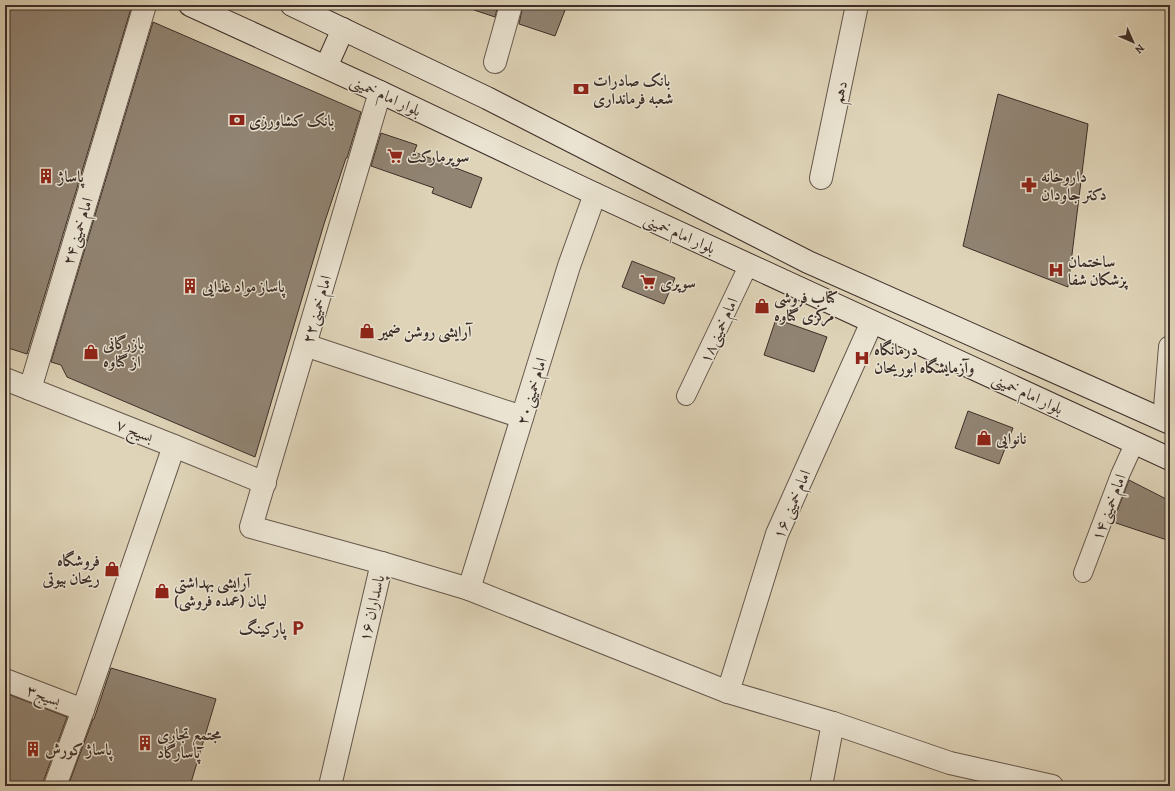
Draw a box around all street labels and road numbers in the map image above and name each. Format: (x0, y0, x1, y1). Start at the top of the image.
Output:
street label: بلوار امام خمینی (345, 70, 425, 125)
street label: دهم (827, 79, 857, 106)
street label: امام خمینی۲۴ (57, 195, 102, 269)
street label: بلوار امام خمینی (639, 208, 719, 262)
street label: امام خمینی۲۲ (297, 273, 340, 347)
street label: امام خمینی۱۸ (694, 294, 746, 368)
street label: امام خمینی۲۰ (511, 355, 556, 429)
street label: بلوار امام خمینی (987, 368, 1067, 423)
street label: بسیج ۷ (112, 414, 157, 451)
street label: امام خمینی ۱۶ (768, 467, 819, 543)
street label: امام خمینی۱۴ (1086, 471, 1134, 545)
street label: پاسداران ۱۶ (354, 572, 391, 644)
street label: بسیج۳ (22, 679, 64, 715)

